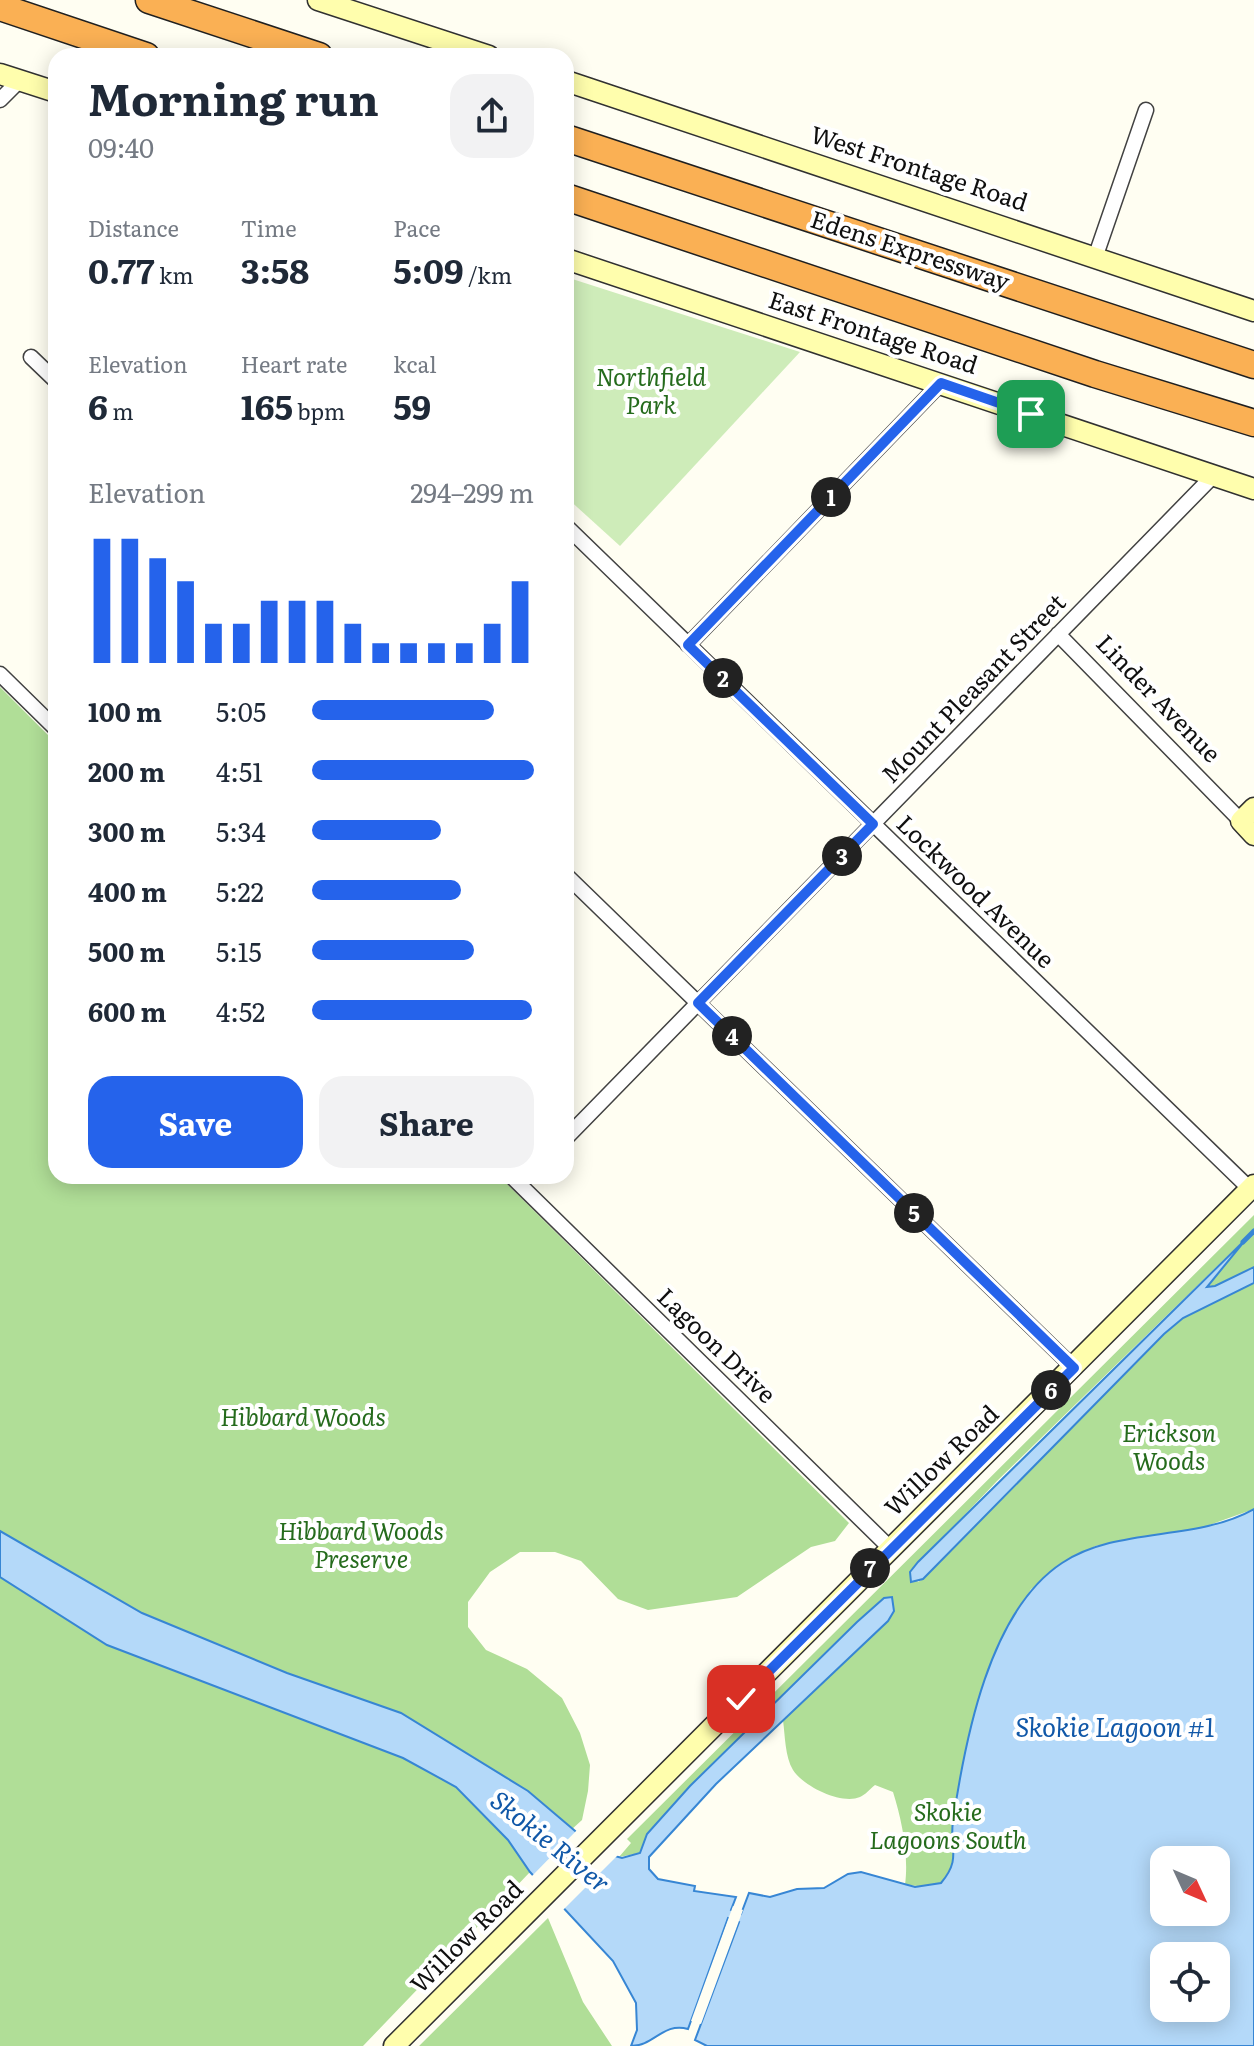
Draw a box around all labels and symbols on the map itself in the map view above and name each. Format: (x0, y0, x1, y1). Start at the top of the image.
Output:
street label: West Frontage Road (807, 115, 1033, 218)
street label: Edens Expressway (807, 200, 1015, 297)
street label: East Frontage Road (765, 280, 983, 381)
park label: Northfield Park (596, 358, 707, 421)
pin (997, 380, 1065, 448)
pin: 1 (811, 477, 851, 517)
street label: Mount Pleasant Street (872, 584, 1072, 790)
street label: Linder Avenue (1090, 625, 1230, 769)
pin: 2 (703, 658, 743, 698)
street label: Lockwood Avenue (890, 806, 1064, 975)
pin: 3 (822, 836, 862, 876)
pin: 4 (712, 1016, 752, 1056)
pin: 5 (894, 1193, 934, 1233)
street label: Lagoon Drive (651, 1279, 785, 1410)
pin: 6 (1031, 1370, 1071, 1410)
street label: Willow Road (875, 1395, 1006, 1523)
park label: Hibbard Woods (220, 1398, 386, 1433)
park label: Erickson Woods (1122, 1414, 1216, 1477)
park label: Hibbard Woods Preserve (278, 1512, 444, 1575)
pin: 7 (850, 1548, 890, 1588)
pin (707, 1665, 775, 1733)
water label: Skokie Lagoon #1 (1015, 1706, 1215, 1745)
water label: Skokie River (483, 1780, 620, 1901)
park label: Skokie Lagoons South (869, 1793, 1027, 1856)
north arrow (1150, 1846, 1230, 1926)
street label: Willow Road (401, 1871, 530, 2000)

